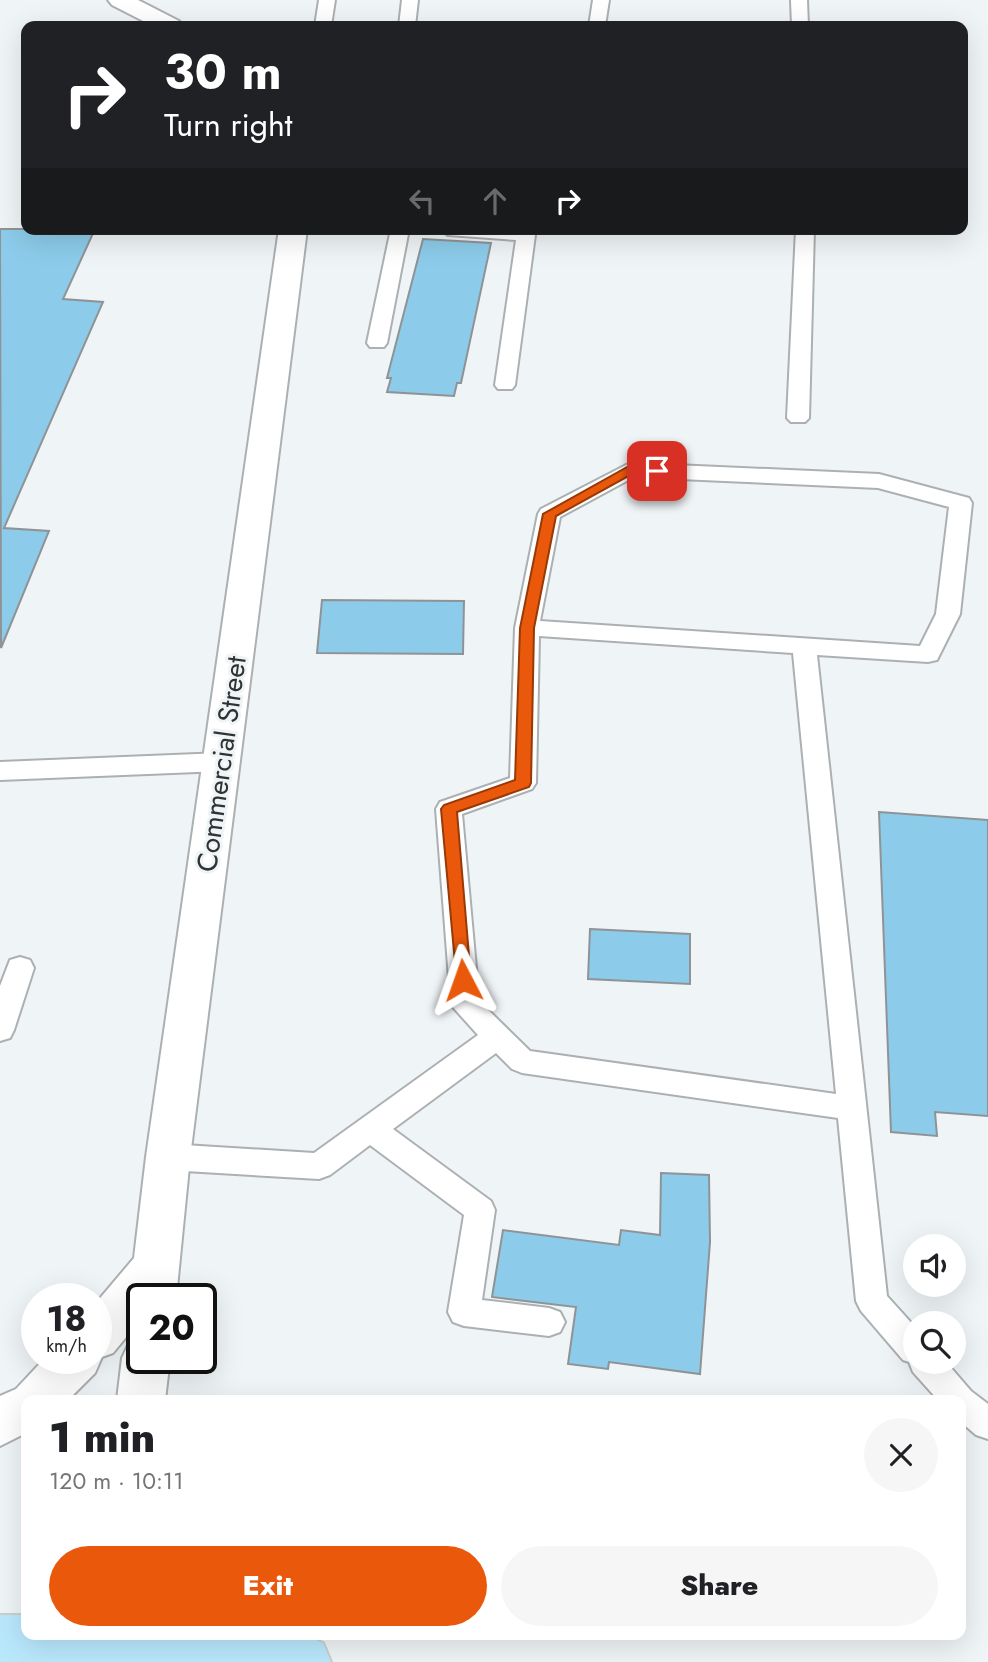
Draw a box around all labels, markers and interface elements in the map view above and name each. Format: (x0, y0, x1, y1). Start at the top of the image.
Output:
text: 30 m (164, 37, 282, 107)
icon: right (49, 49, 140, 140)
text: Turn right (164, 102, 293, 148)
icon: left (403, 182, 441, 220)
icon: ahead (476, 182, 514, 220)
icon: right (549, 182, 587, 220)
pin (627, 441, 687, 501)
icon: arrive (638, 452, 676, 490)
street label: Commercial Street (186, 653, 257, 875)
position arrow (426, 943, 500, 1017)
map controls (903, 1234, 966, 1374)
button: sound (903, 1234, 966, 1297)
speed limit sign: 20 (126, 1283, 217, 1374)
text: 18 (47, 1294, 86, 1344)
button: search (903, 1311, 966, 1374)
text: km/h (46, 1333, 87, 1359)
text: 1 min (49, 1407, 155, 1468)
button: close (864, 1418, 938, 1492)
text: 120 m · 10:11 (49, 1464, 184, 1498)
button: Exit (49, 1546, 487, 1626)
button: Share (501, 1546, 938, 1626)

